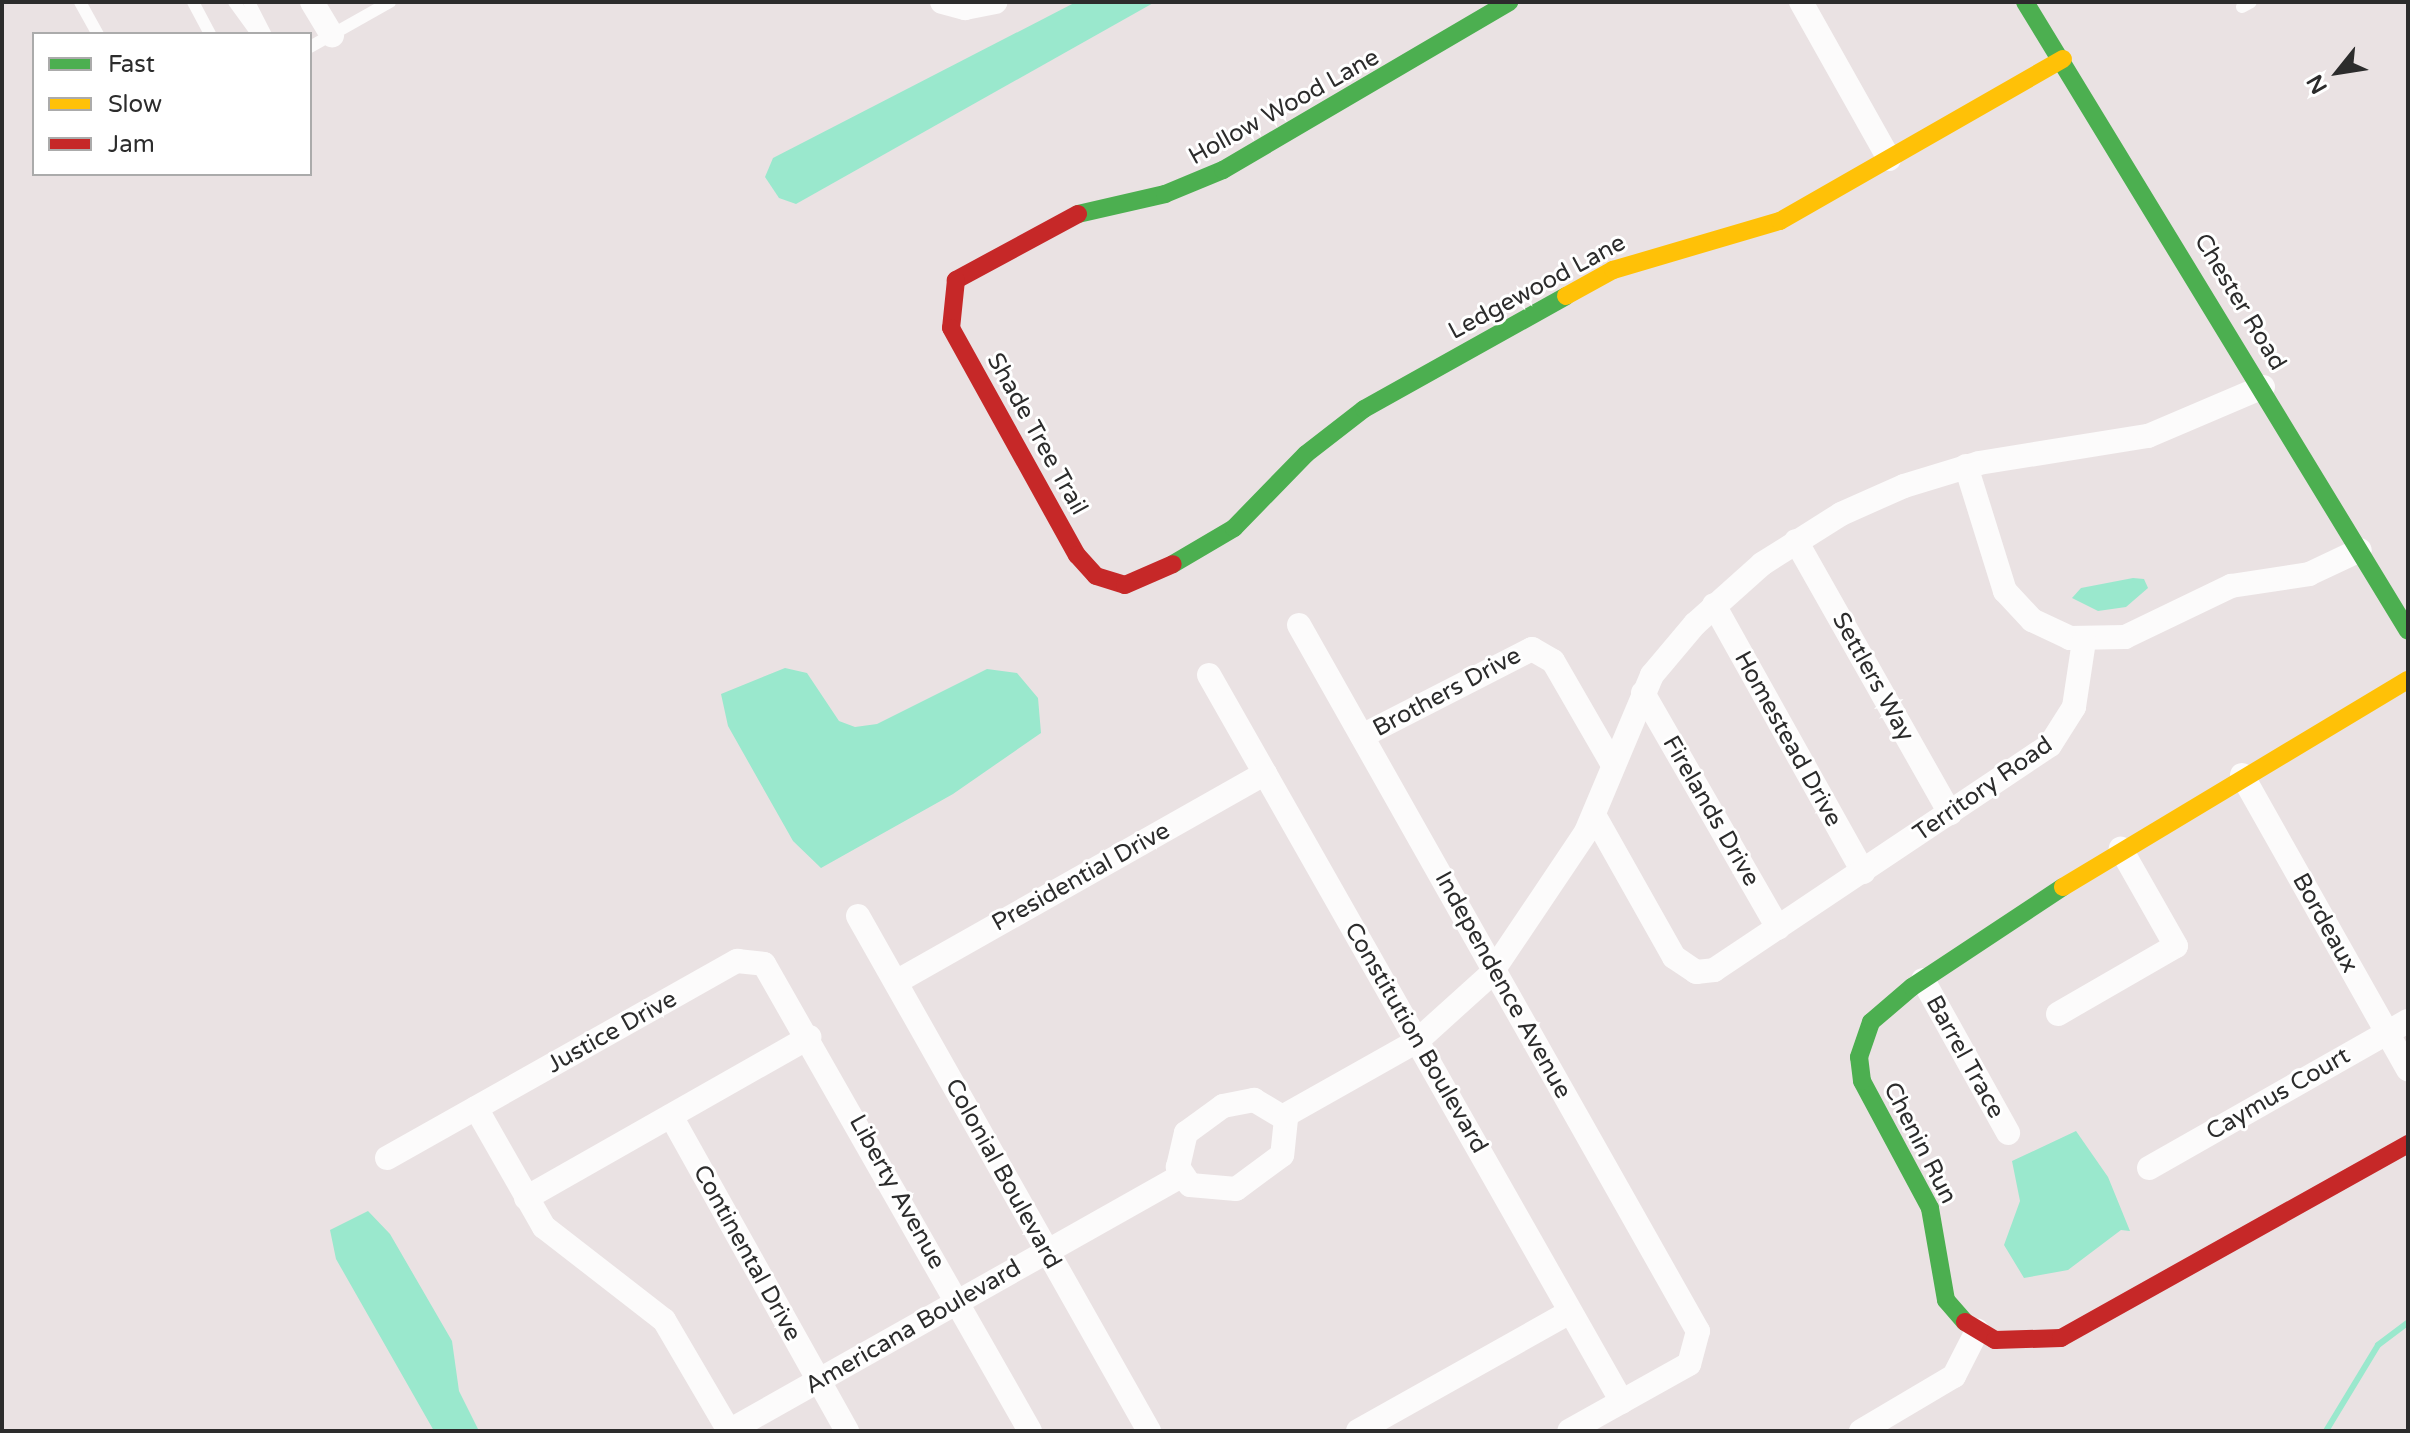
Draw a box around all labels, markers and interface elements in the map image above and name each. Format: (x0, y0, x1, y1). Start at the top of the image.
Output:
legend (32, 32, 312, 176)
north arrow (2298, 32, 2378, 112)
street label: Hollow Wood Lane (1184, 43, 1384, 171)
text: Fast (108, 50, 155, 79)
text: N (2302, 70, 2333, 98)
text: Slow (108, 90, 162, 119)
text: Jam (108, 130, 155, 159)
street label: Ledgewood Lane (1444, 228, 1630, 346)
street label: Chester Road (2188, 228, 2292, 376)
street label: Shade Tree Trail (981, 348, 1093, 520)
street label: Settlers Way (1826, 608, 1920, 746)
street label: Brothers Drive (1368, 641, 1526, 743)
street label: Homestead Drive (1728, 646, 1848, 832)
street label: Territory Road (1908, 730, 2058, 848)
street label: Firelands Drive (1656, 731, 1766, 891)
street label: Presidential Drive (987, 816, 1175, 938)
street label: Independence Avenue (1429, 866, 1577, 1104)
street label: Bordeaux (2286, 868, 2364, 978)
street label: Constitution Boulevard (1338, 918, 1494, 1158)
street label: Justice Drive (542, 984, 682, 1080)
street label: Barrel Trace (1919, 991, 2011, 1123)
street label: Caymus Court (2201, 1041, 2355, 1147)
street label: Colonial Boulevard (939, 1074, 1067, 1274)
street label: Chenin Run (1877, 1077, 1963, 1209)
street label: Liberty Avenue (843, 1110, 951, 1274)
street label: Continental Drive (687, 1160, 807, 1346)
street label: Americana Boulevard (800, 1253, 1026, 1401)

